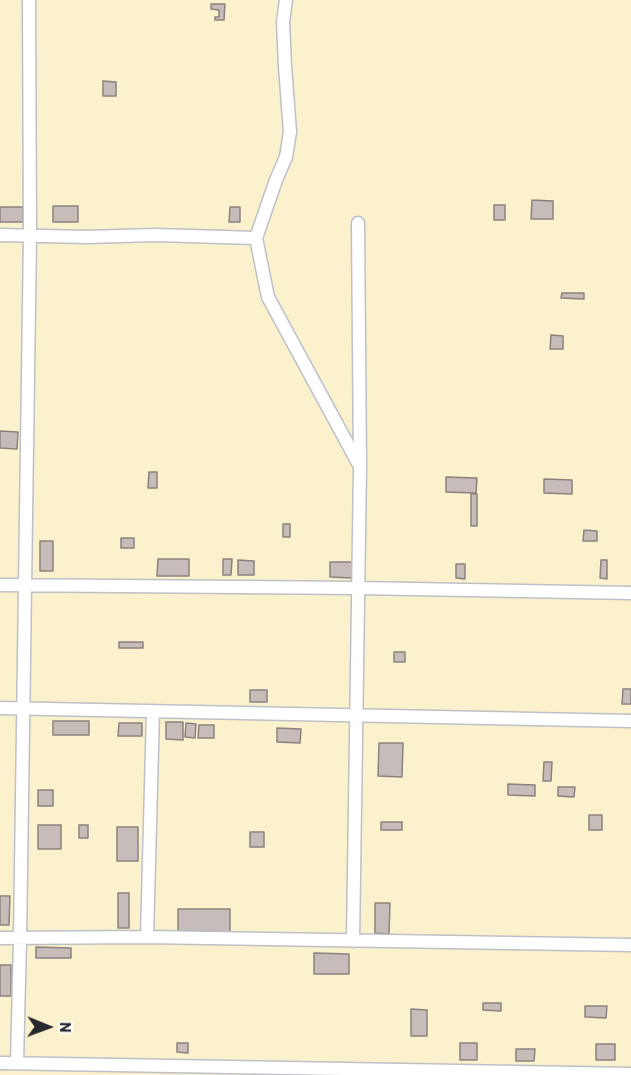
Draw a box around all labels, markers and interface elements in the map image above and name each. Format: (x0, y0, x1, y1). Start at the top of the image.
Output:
north arrow (18, 997, 78, 1057)
text: N (57, 1022, 76, 1033)

